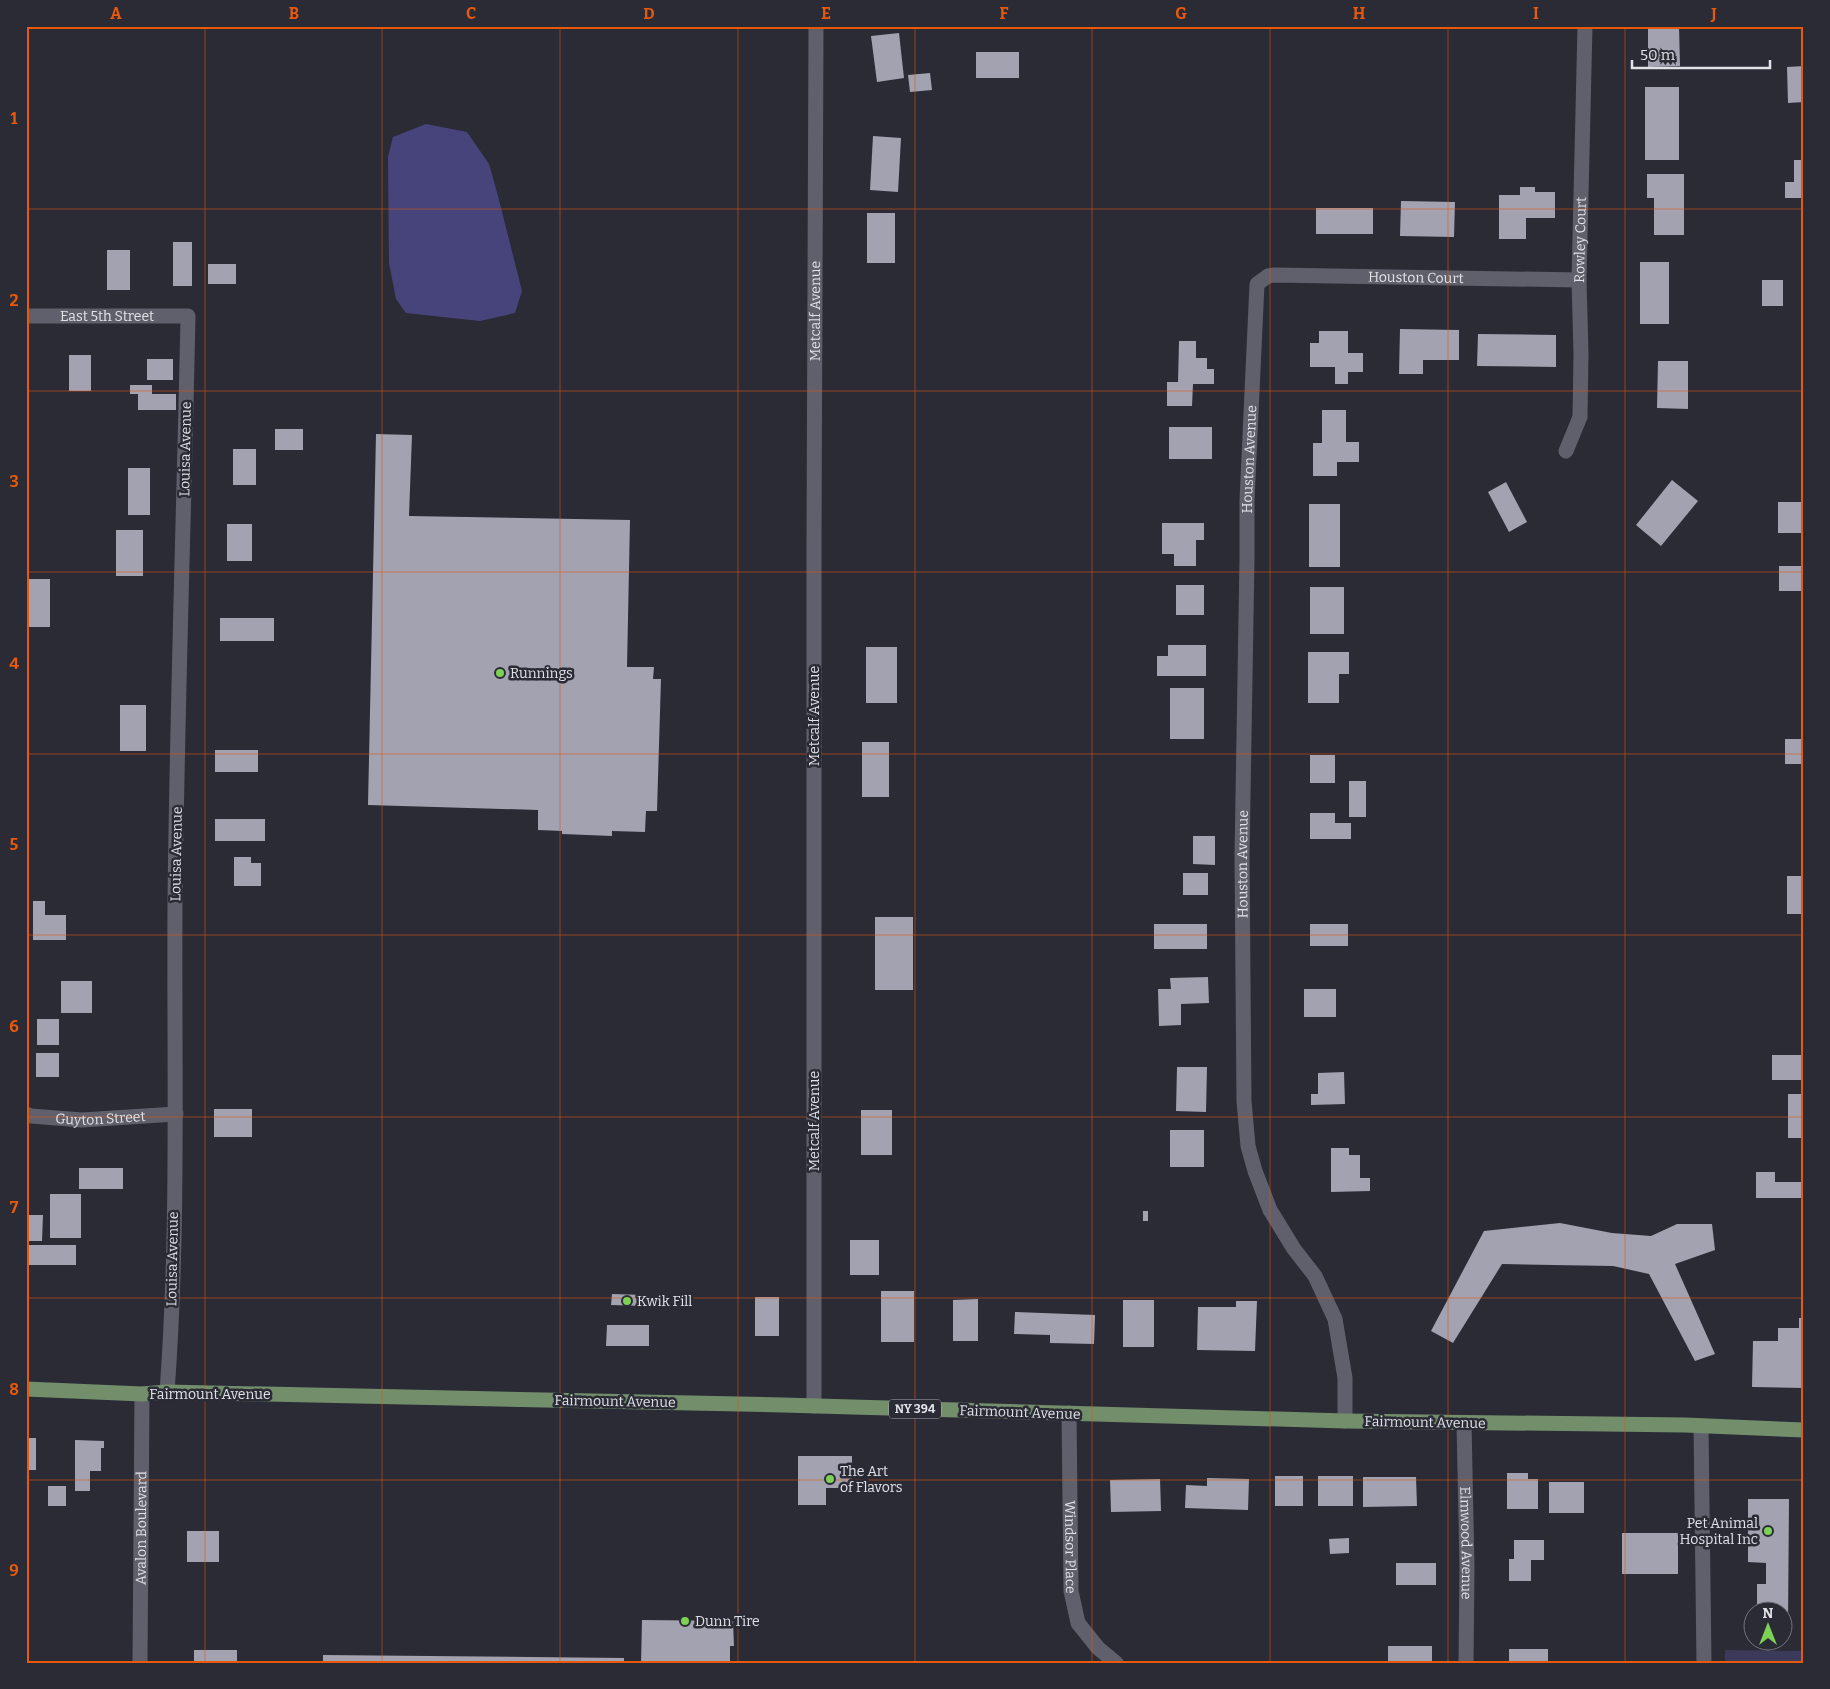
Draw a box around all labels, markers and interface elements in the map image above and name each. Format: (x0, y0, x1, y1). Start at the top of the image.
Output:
text: A (110, 4, 122, 23)
text: B (289, 4, 299, 23)
text: C (466, 4, 476, 23)
text: D (643, 4, 655, 23)
text: E (821, 4, 831, 23)
text: F (1000, 4, 1009, 23)
text: G (1175, 4, 1187, 23)
text: H (1353, 4, 1366, 23)
text: I (1533, 4, 1539, 23)
text: J (1710, 4, 1717, 23)
scale bar (1632, 38, 1770, 70)
text: 50 m (1640, 46, 1676, 64)
text: 1 (11, 109, 18, 128)
street label: Rowley Court (1571, 197, 1590, 283)
street label: Metcalf Avenue (807, 261, 824, 361)
street label: Houston Court (1368, 269, 1464, 287)
text: 2 (9, 291, 19, 310)
street label: East 5th Street (60, 308, 154, 325)
street label: Louisa Avenue (176, 401, 195, 497)
street label: Houston Avenue (1239, 405, 1260, 513)
text: 3 (9, 472, 19, 491)
text: 4 (9, 654, 19, 673)
place label: Runnings (510, 665, 573, 682)
street label: Metcalf Avenue (806, 666, 823, 766)
marker: Runnings (494, 667, 506, 679)
street label: Louisa Avenue (167, 806, 186, 902)
street label: Houston Avenue (1234, 810, 1252, 918)
text: 5 (10, 835, 19, 854)
text: 6 (9, 1017, 19, 1036)
street label: Metcalf Avenue (806, 1071, 823, 1171)
street label: Guyton Street (55, 1108, 146, 1129)
text: 7 (10, 1198, 19, 1217)
street label: Louisa Avenue (163, 1211, 182, 1307)
place label: Kwik Fill (637, 1293, 692, 1310)
marker: Kwik Fill (621, 1295, 633, 1307)
text: 8 (9, 1380, 19, 1399)
street label: Fairmount Avenue (149, 1386, 271, 1403)
street label: Fairmount Avenue (554, 1392, 676, 1411)
road number: NY 394 (889, 1400, 941, 1418)
street label: Fairmount Avenue (959, 1402, 1081, 1423)
street label: Fairmount Avenue (1364, 1413, 1486, 1432)
place label: The Art of Flavors (840, 1463, 902, 1496)
street label: Avalon Boulevard (133, 1471, 150, 1585)
marker: The Art of Flavors (824, 1473, 836, 1485)
street label: Elmwood Avenue (1456, 1486, 1475, 1600)
street label: Windsor Place (1061, 1500, 1079, 1594)
place label: Pet Animal Hospital Inc (1679, 1515, 1758, 1548)
marker: Pet Animal Hospital Inc (1762, 1525, 1774, 1537)
text: 9 (9, 1561, 19, 1580)
north arrow (1742, 1602, 1792, 1652)
text: N (1763, 1605, 1774, 1622)
place label: Dunn Tire (695, 1613, 760, 1630)
marker: Dunn Tire (679, 1615, 691, 1627)

